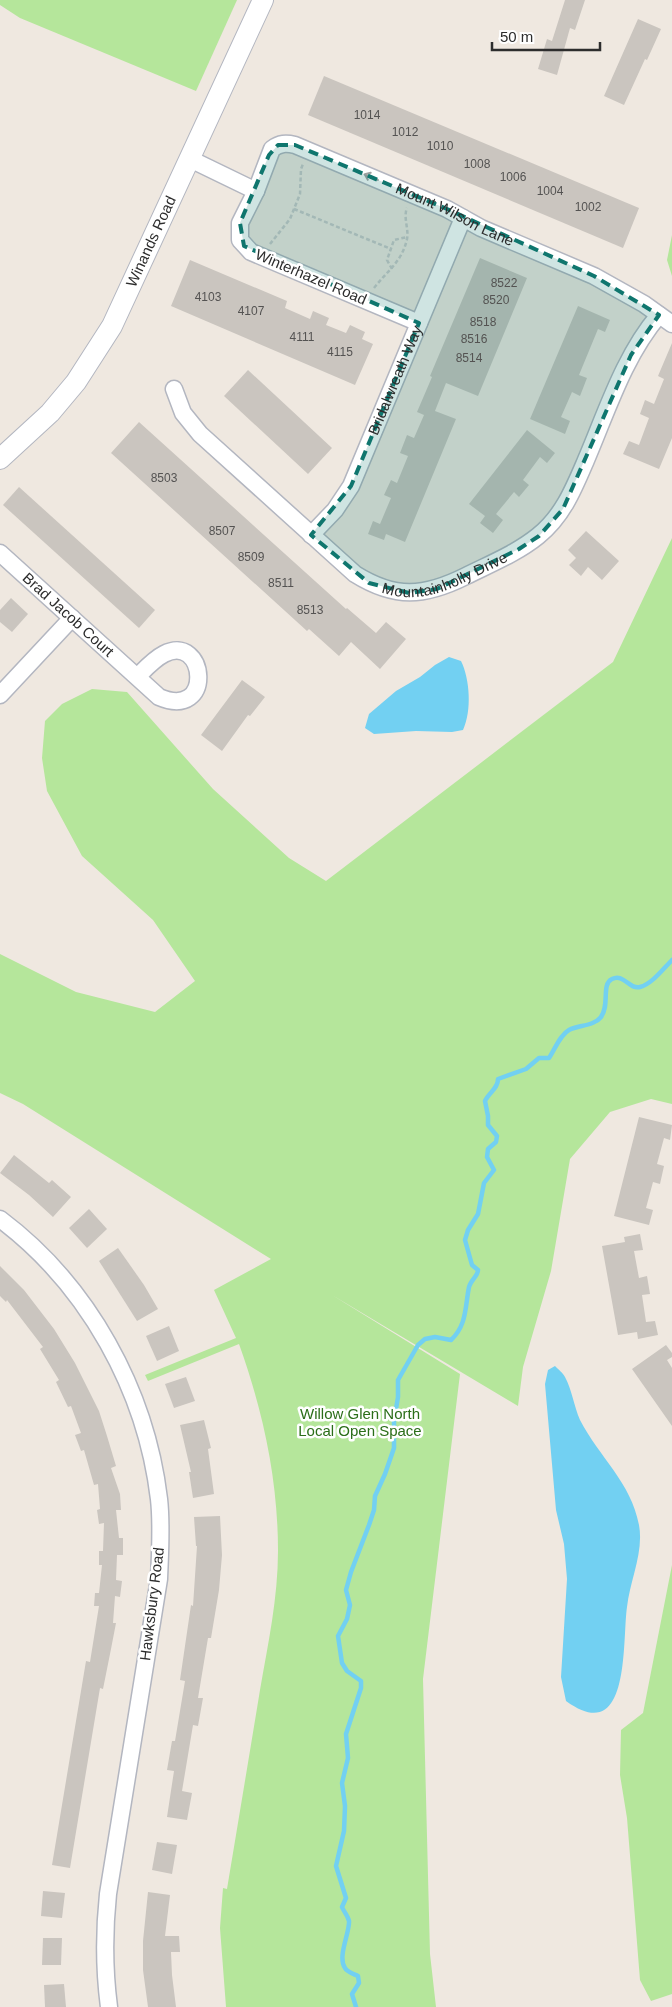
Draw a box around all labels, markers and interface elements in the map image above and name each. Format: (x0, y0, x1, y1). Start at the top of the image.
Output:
scale bar (492, 20, 600, 52)
text: 50 m (500, 28, 533, 45)
house number: 1014 (354, 108, 381, 122)
house number: 1012 (392, 125, 419, 139)
house number: 1010 (427, 139, 454, 153)
house number: 1008 (464, 157, 491, 171)
house number: 1006 (500, 170, 527, 184)
one-way arrow (364, 172, 379, 181)
street label: Mount Wilson Lane (393, 179, 516, 249)
house number: 1004 (537, 184, 564, 198)
street label: Winands Road (122, 193, 179, 290)
house number: 1002 (575, 200, 602, 214)
street label: Winterhazel Road (253, 245, 369, 308)
house number: 8522 (491, 276, 518, 290)
house number: 4103 (195, 290, 222, 304)
house number: 8520 (483, 293, 510, 307)
house number: 4107 (238, 304, 265, 318)
house number: 8518 (470, 315, 497, 329)
street label: Bridalwreath Way (364, 322, 425, 437)
house number: 4111 (290, 330, 315, 344)
house number: 8516 (461, 332, 488, 346)
house number: 4115 (327, 345, 353, 359)
house number: 8514 (456, 351, 483, 365)
house number: 8503 (151, 471, 178, 485)
house number: 8507 (209, 524, 236, 538)
street label: Mountainholly Drive (380, 548, 510, 600)
house number: 8509 (238, 550, 265, 564)
street label: Brad Jacob Court (20, 569, 118, 660)
house number: 8511 (268, 576, 294, 590)
house number: 8513 (297, 603, 324, 617)
park label: Willow Glen North Local Open Space (298, 1405, 422, 1439)
street label: Hawksbury Road (136, 1546, 167, 1662)

